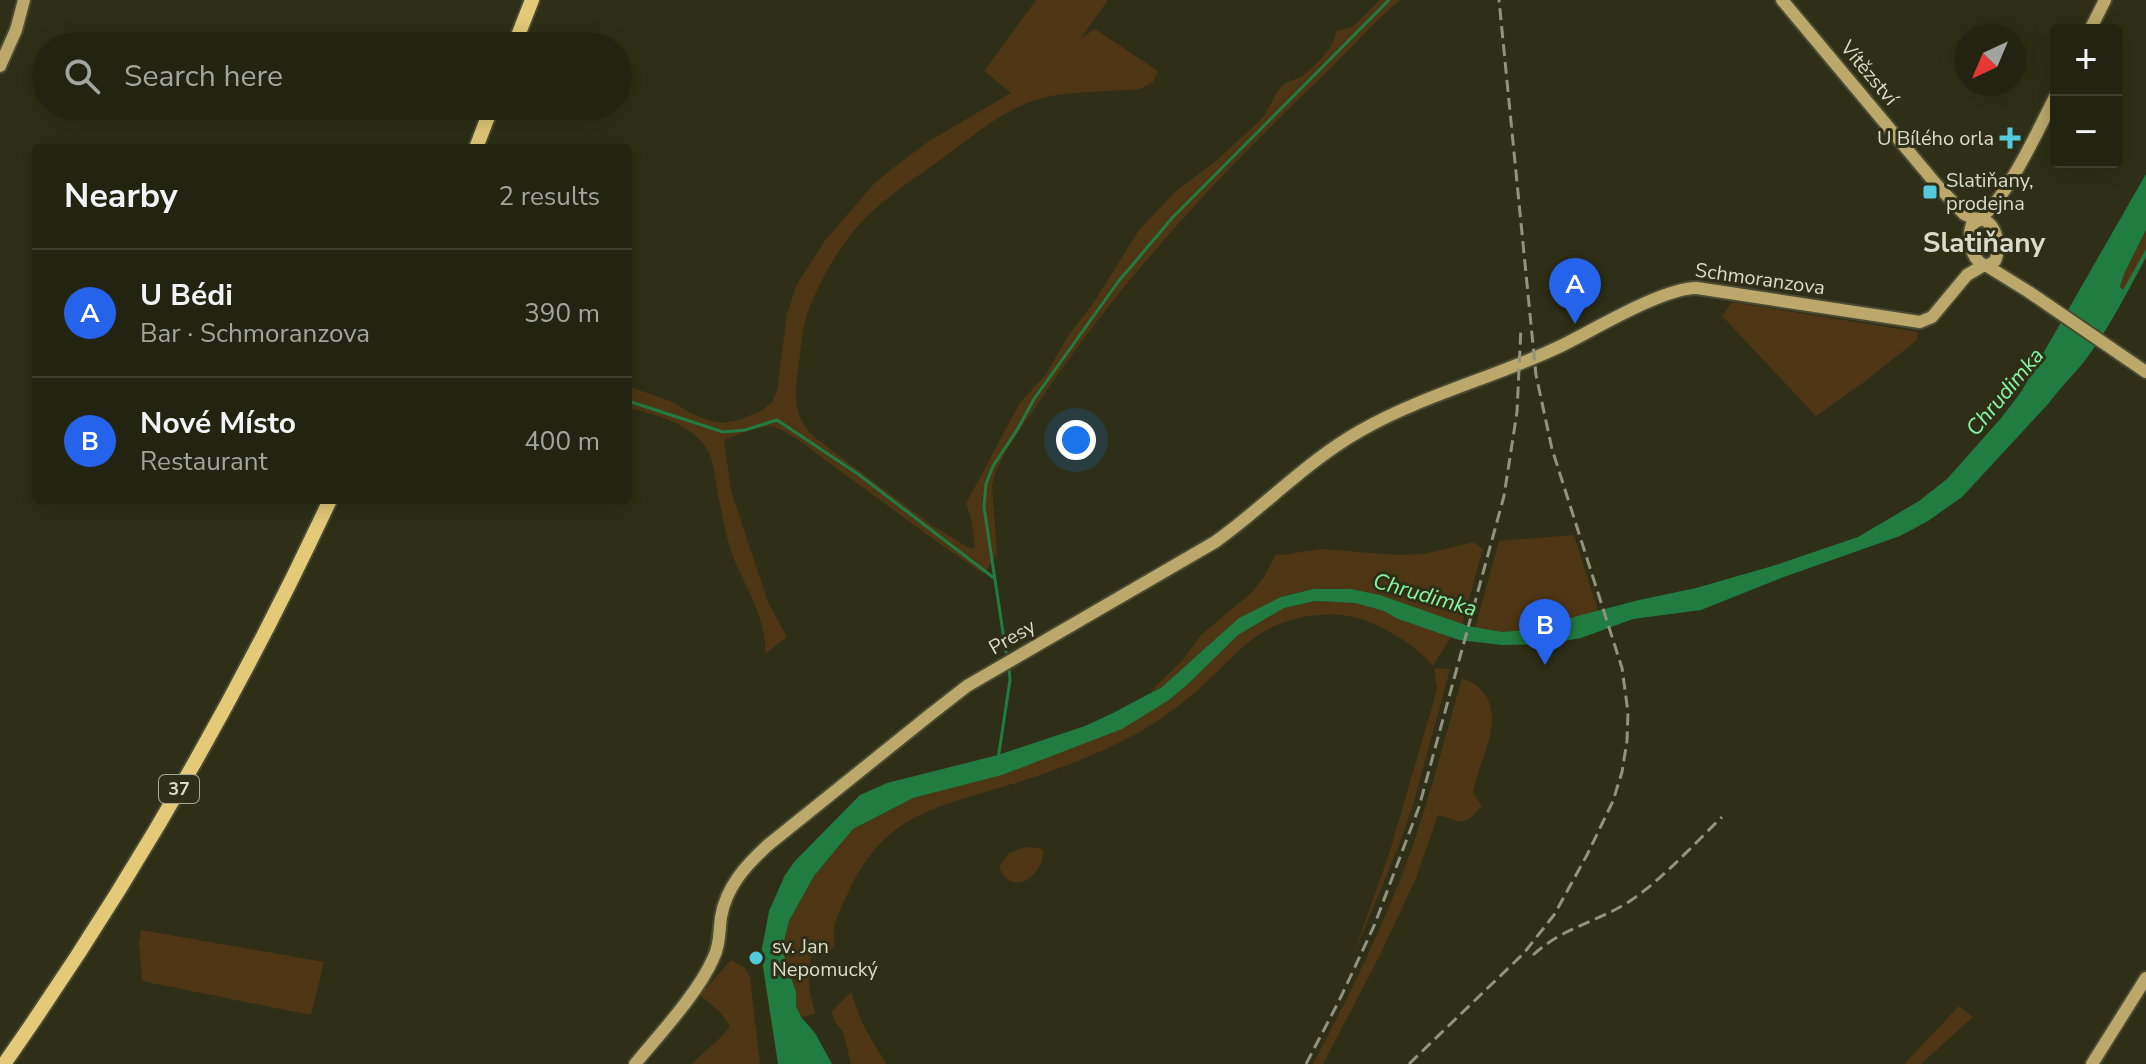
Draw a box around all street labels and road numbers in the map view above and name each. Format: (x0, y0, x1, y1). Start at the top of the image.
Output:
street label: Vítězství (1833, 34, 1905, 112)
street label: Schmoranzova (1693, 257, 1827, 301)
street label: Presy (984, 612, 1041, 661)
road number: 37 (159, 775, 199, 803)

